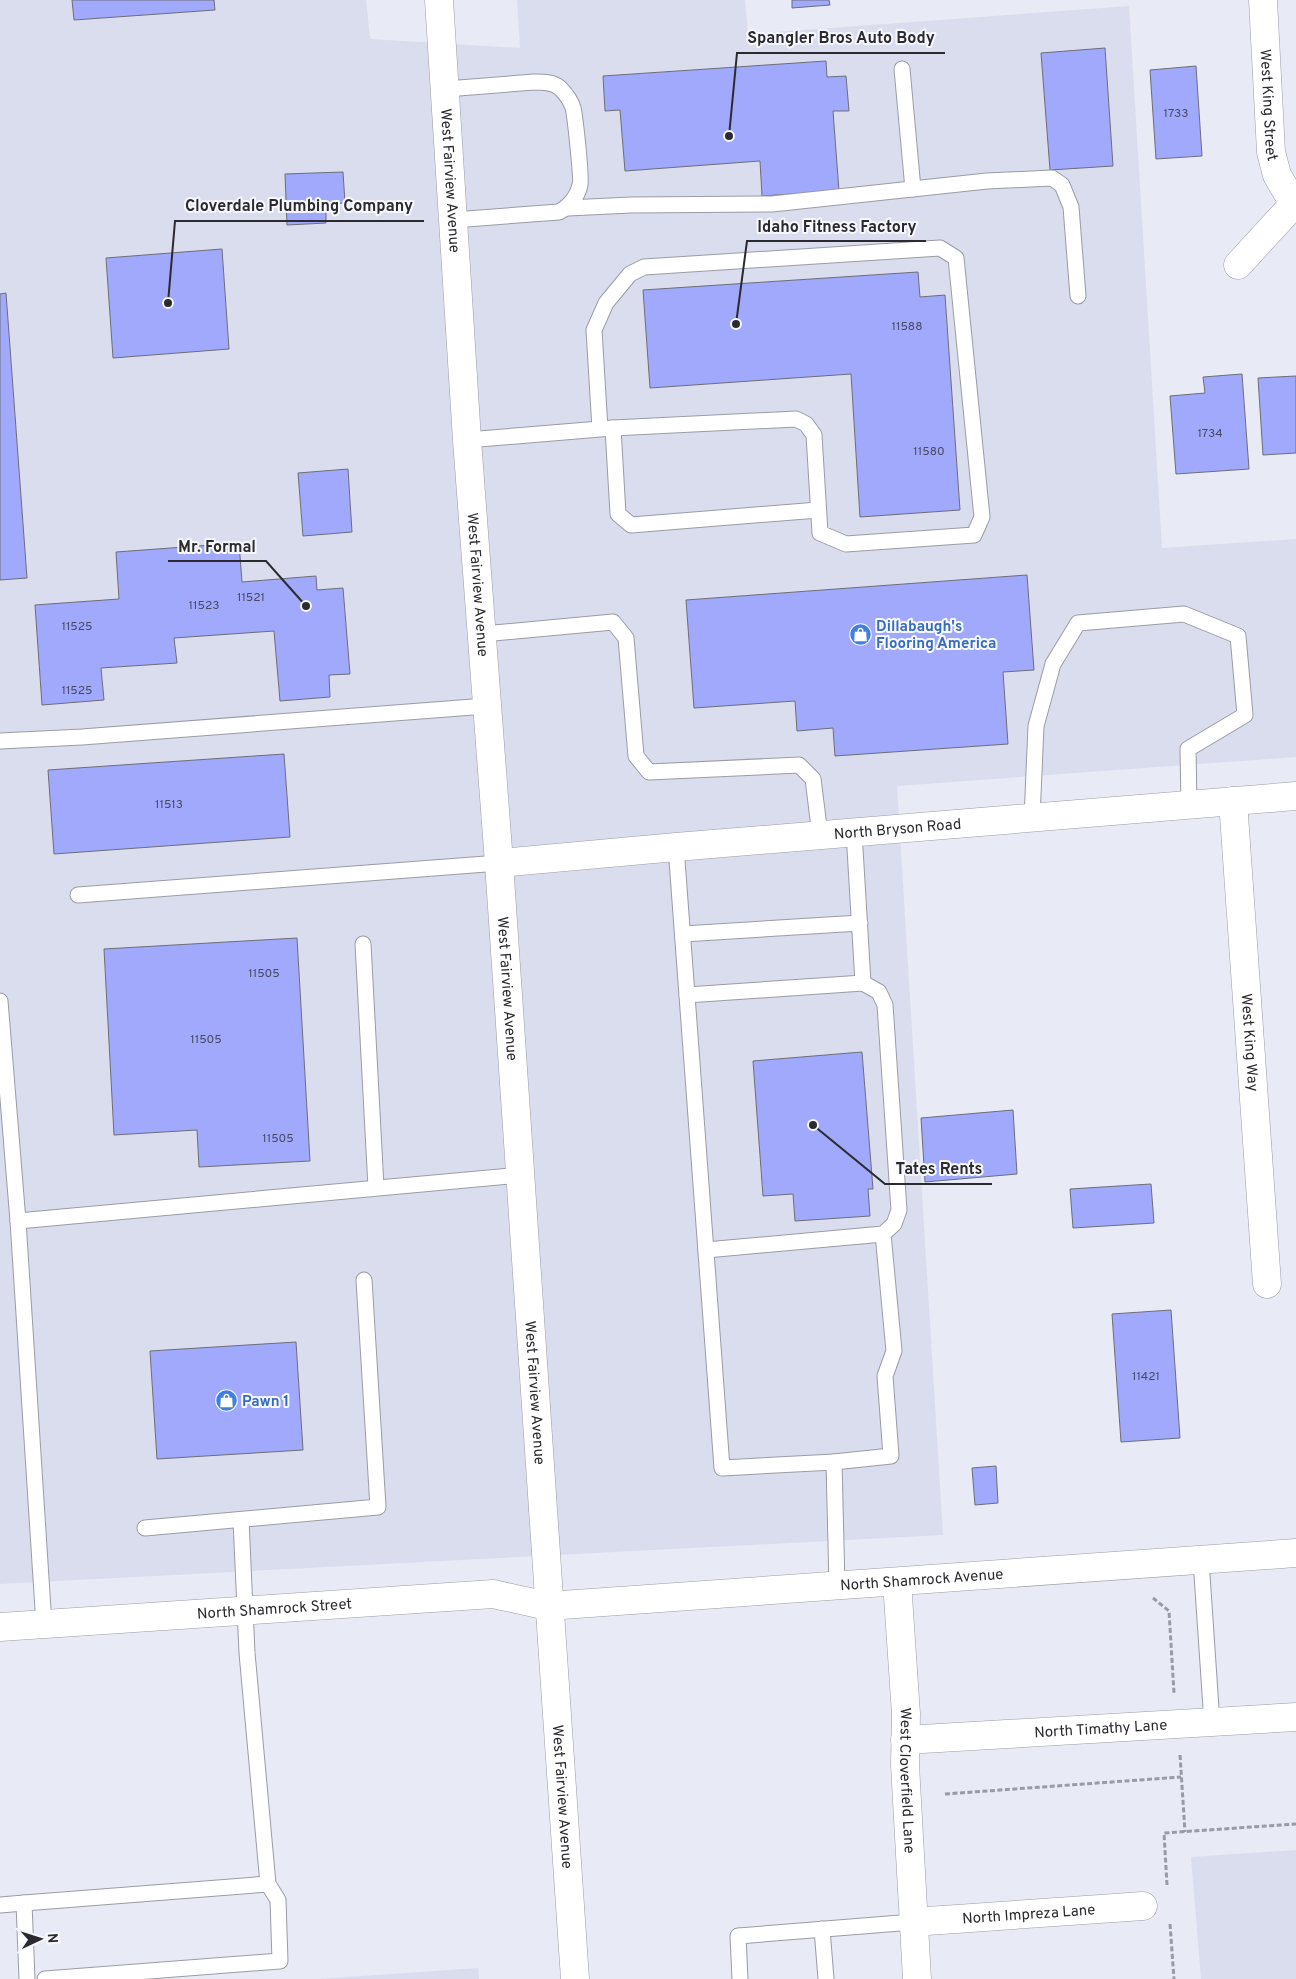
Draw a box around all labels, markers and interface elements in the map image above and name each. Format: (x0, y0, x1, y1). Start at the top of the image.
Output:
callout: Spangler Bros Auto Body (737, 22, 945, 53)
text: Spangler Bros Auto Body (747, 29, 935, 49)
street label: West King Street (1255, 48, 1281, 163)
house number: 1733 (1164, 106, 1188, 122)
street label: West Fairview Avenue (435, 108, 463, 253)
callout: Cloverdale Plumbing Company (175, 190, 424, 221)
text: Cloverdale Plumbing Company (185, 197, 413, 217)
callout: Idaho Fitness Factory (747, 210, 926, 241)
text: Idaho Fitness Factory (757, 218, 917, 238)
house number: 11588 (891, 319, 923, 335)
house number: 1734 (1197, 426, 1223, 442)
house number: 11580 (913, 444, 945, 460)
street label: West Fairview Avenue (462, 512, 491, 658)
callout: Mr. Formal (168, 530, 266, 561)
text: Mr. Formal (178, 538, 256, 558)
house number: 11521 (237, 590, 265, 606)
house number: 11523 (189, 598, 219, 614)
place label: Dillabaugh's Flooring America (876, 618, 996, 654)
house number: 11525 (61, 619, 93, 635)
shop icon: Dillabaugh's Flooring America (848, 623, 872, 647)
house number: 11525 (61, 683, 93, 699)
house number: 11513 (155, 797, 183, 813)
street label: North Bryson Road (833, 816, 962, 845)
street label: West Fairview Avenue (492, 916, 520, 1061)
house number: 11505 (248, 966, 280, 982)
street label: West King Way (1236, 993, 1261, 1092)
house number: 11505 (190, 1032, 222, 1048)
house number: 11505 (262, 1131, 294, 1147)
callout: Tates Rents (885, 1153, 992, 1184)
text: Tates Rents (896, 1160, 983, 1180)
street label: West Fairview Avenue (519, 1320, 548, 1466)
house number: 11421 (1132, 1369, 1160, 1385)
shop icon: Pawn 1 (214, 1389, 238, 1413)
place label: Pawn 1 (242, 1393, 289, 1412)
street label: North Shamrock Avenue (840, 1566, 1004, 1596)
street label: North Shamrock Street (196, 1595, 353, 1625)
street label: West Cloverfield Lane (894, 1707, 918, 1854)
street label: North Timathy Lane (1034, 1717, 1168, 1743)
street label: West Fairview Avenue (547, 1724, 575, 1870)
street label: North Impreza Lane (962, 1901, 1096, 1930)
north arrow (15, 1914, 65, 1964)
text: N (43, 1933, 60, 1944)

